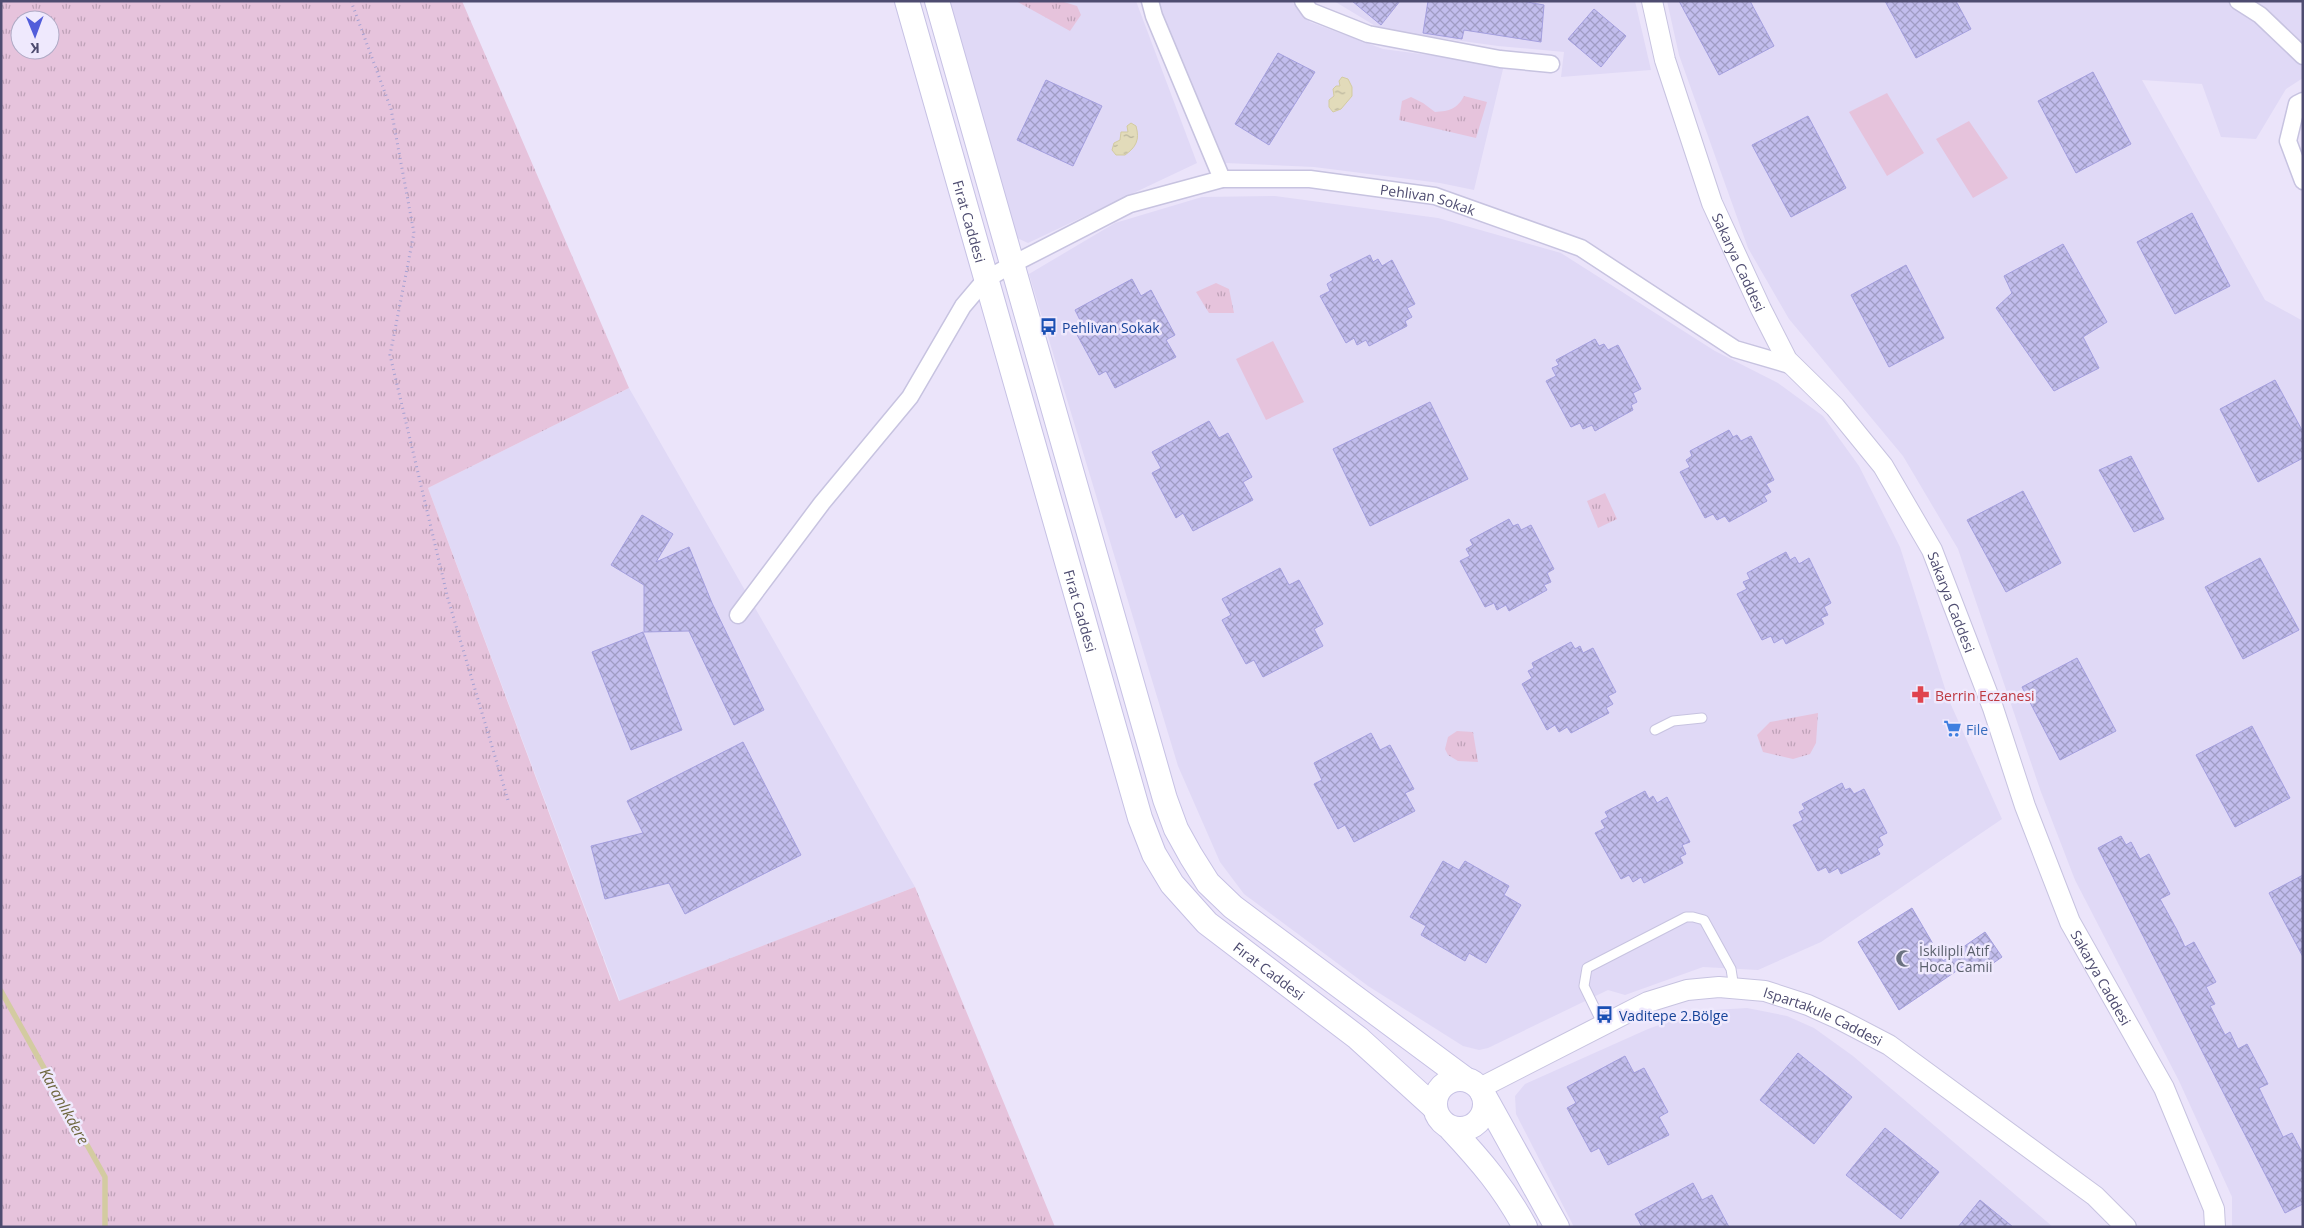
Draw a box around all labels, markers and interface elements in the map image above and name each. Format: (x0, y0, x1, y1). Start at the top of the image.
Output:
north arrow (10, 10, 60, 60)
text: K (30, 39, 40, 58)
street label: Fırat Caddesi (949, 178, 991, 265)
street label: Pehlivan Sokak (1379, 179, 1479, 219)
street label: Sakarya Caddesi (1708, 210, 1770, 314)
bus stop icon: Pehlivan Sokak (1038, 317, 1058, 337)
place label: Pehlivan Sokak (1062, 318, 1160, 337)
street label: Sakarya Caddesi (1924, 549, 1980, 655)
street label: Fırat Caddesi (1060, 567, 1102, 654)
pharmacy icon: Berrin Eczanesi (1911, 685, 1931, 705)
place label: Berrin Eczanesi (1935, 686, 2035, 705)
supermarket icon: File (1942, 719, 1962, 739)
place label: File (1966, 720, 1988, 739)
street label: Sakarya Caddesi (2067, 926, 2136, 1028)
street label: Fırat Caddesi (1230, 937, 1309, 1004)
place label: İskilipli Atıf Hoca Camii (1919, 941, 1993, 976)
mosque icon: İskilipli Atıf Hoca Camii (1895, 948, 1915, 968)
street label: Ispartakule Caddesi (1761, 982, 1886, 1050)
bus stop icon: Vaditepe 2.Bölge (1595, 1005, 1615, 1025)
place label: Vaditepe 2.Bölge (1619, 1006, 1728, 1025)
water label: Karanlıkdere (36, 1064, 94, 1148)

